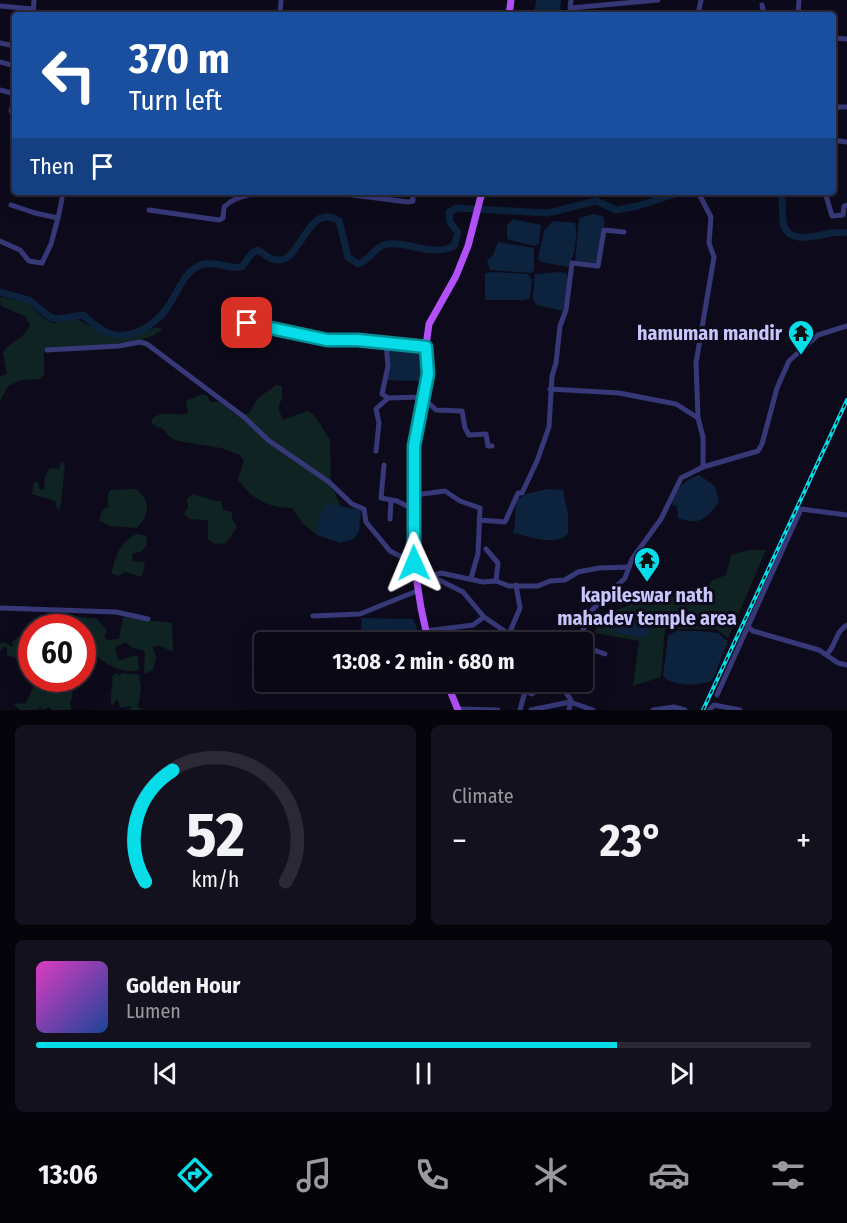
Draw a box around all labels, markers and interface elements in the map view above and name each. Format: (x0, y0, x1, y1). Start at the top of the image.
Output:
text: 370 m (129, 34, 230, 84)
icon: left (30, 36, 108, 114)
text: Turn left (129, 85, 222, 117)
icon: arrive (86, 150, 119, 183)
text: Then (30, 153, 74, 180)
pin (221, 297, 272, 348)
icon: arrive (230, 306, 263, 339)
temple icon: hamuman mandir (786, 318, 816, 356)
place label: hamuman mandir (637, 321, 783, 345)
position arrow (382, 531, 446, 595)
temple icon: kapileswar nath mahadev temple area (632, 545, 662, 583)
place label: kapileswar nath mahadev temple area (557, 583, 737, 630)
speed limit sign: 60 (18, 614, 96, 692)
text: 13:08 · 2 min · 680 m (332, 648, 515, 675)
text: Climate (452, 784, 514, 808)
text: 52 (186, 798, 245, 873)
text: 23° (600, 814, 663, 868)
text: − (452, 821, 467, 861)
text: + (796, 821, 811, 861)
text: km/h (192, 867, 239, 893)
text: Golden Hour (126, 972, 240, 999)
text: Lumen (126, 999, 181, 1023)
icon: previous (149, 1057, 182, 1090)
icon: pause (407, 1057, 440, 1090)
icon: next (665, 1057, 698, 1090)
icon: directions (174, 1154, 216, 1196)
icon: music (293, 1154, 335, 1196)
icon: phone (411, 1154, 453, 1196)
icon: climate (530, 1154, 572, 1196)
icon: car (648, 1154, 690, 1196)
icon: filters (767, 1154, 809, 1196)
text: 13:06 (38, 1159, 98, 1191)

